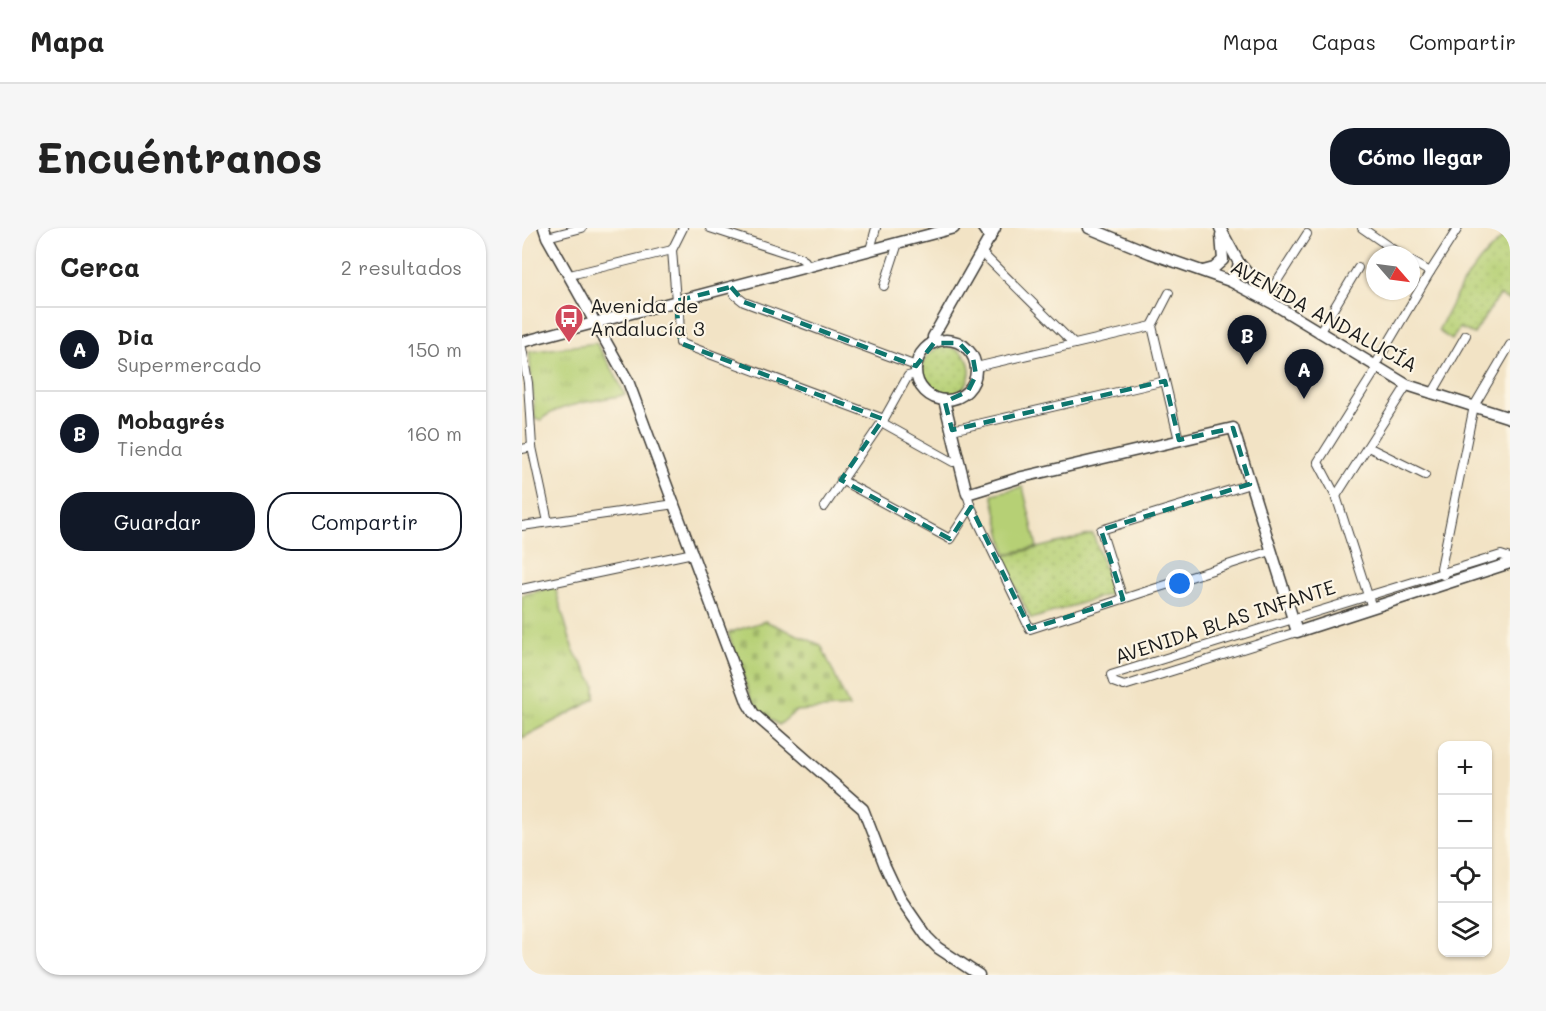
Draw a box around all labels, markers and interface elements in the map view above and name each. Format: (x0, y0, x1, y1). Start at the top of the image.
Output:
text: Mapa (30, 23, 105, 59)
text: Mapa (1223, 28, 1279, 55)
text: Capas (1312, 28, 1376, 55)
text: Compartir (1409, 28, 1516, 55)
button: Cómo llegar (1330, 128, 1510, 185)
text: Encuéntranos (36, 129, 322, 184)
north arrow (1366, 246, 1420, 300)
text: Cerca (60, 250, 140, 284)
text: 2 resultados (341, 254, 462, 280)
street label: AVENIDA ANDALUCÍA (1227, 255, 1421, 377)
place label: Avenida de Andalucía 3 (590, 292, 705, 341)
bus stop icon: Avenida de Andalucía 3 (553, 302, 585, 344)
pin: B (1228, 316, 1266, 365)
text: Dia (117, 322, 154, 351)
text: A (73, 336, 86, 362)
text: 150 m (407, 336, 462, 362)
pin: A (1284, 350, 1324, 399)
text: Supermercado (117, 351, 261, 377)
text: Mobagrés (117, 406, 225, 435)
text: B (73, 420, 86, 446)
text: 160 m (406, 420, 462, 446)
text: Tienda (117, 435, 183, 461)
button: Guardar (60, 492, 255, 551)
button: Compartir (267, 492, 462, 551)
your location (1165, 569, 1194, 598)
street label: AVENIDA BLAS INFANTE (1111, 573, 1338, 669)
map controls (1438, 741, 1492, 957)
button: + (1438, 741, 1492, 795)
button: − (1438, 795, 1492, 849)
button: locate (1438, 849, 1492, 903)
button: layers (1438, 903, 1492, 957)

